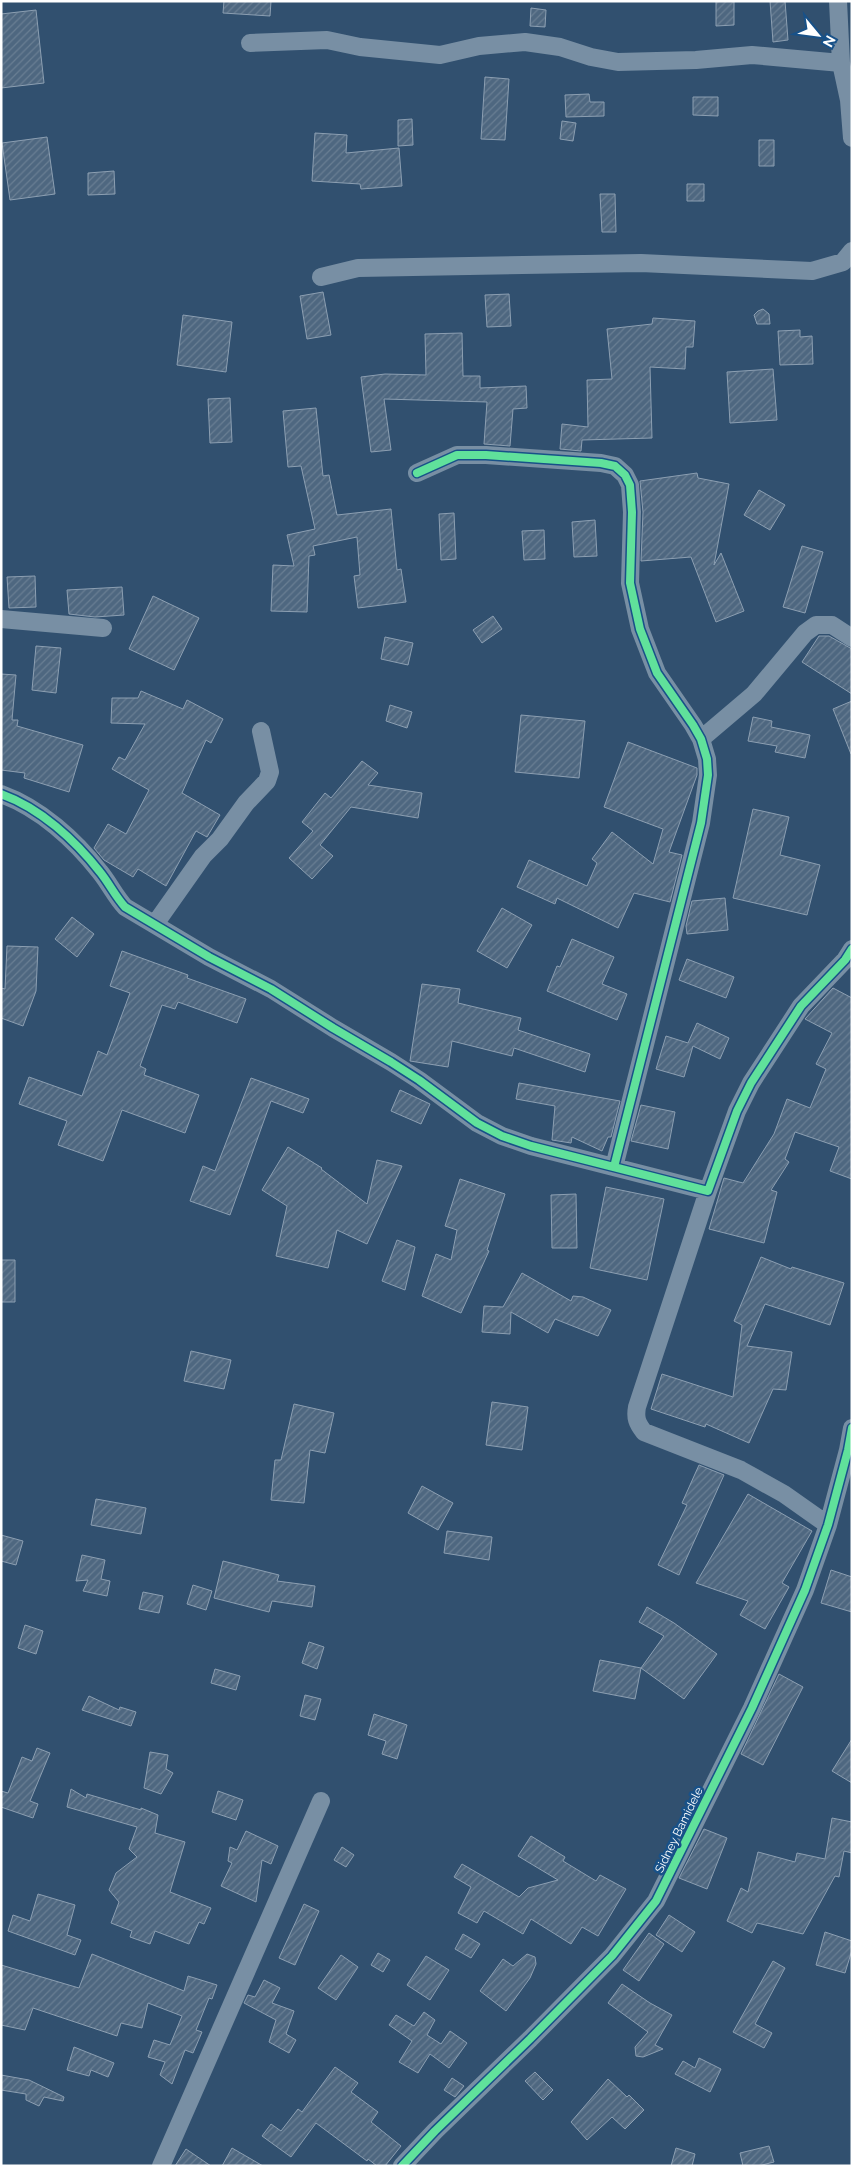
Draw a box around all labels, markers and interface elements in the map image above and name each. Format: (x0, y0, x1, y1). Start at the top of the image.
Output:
north arrow (793, 10, 843, 60)
text: N (820, 33, 839, 50)
street label: Sidney Bamidele (652, 1785, 706, 1875)

